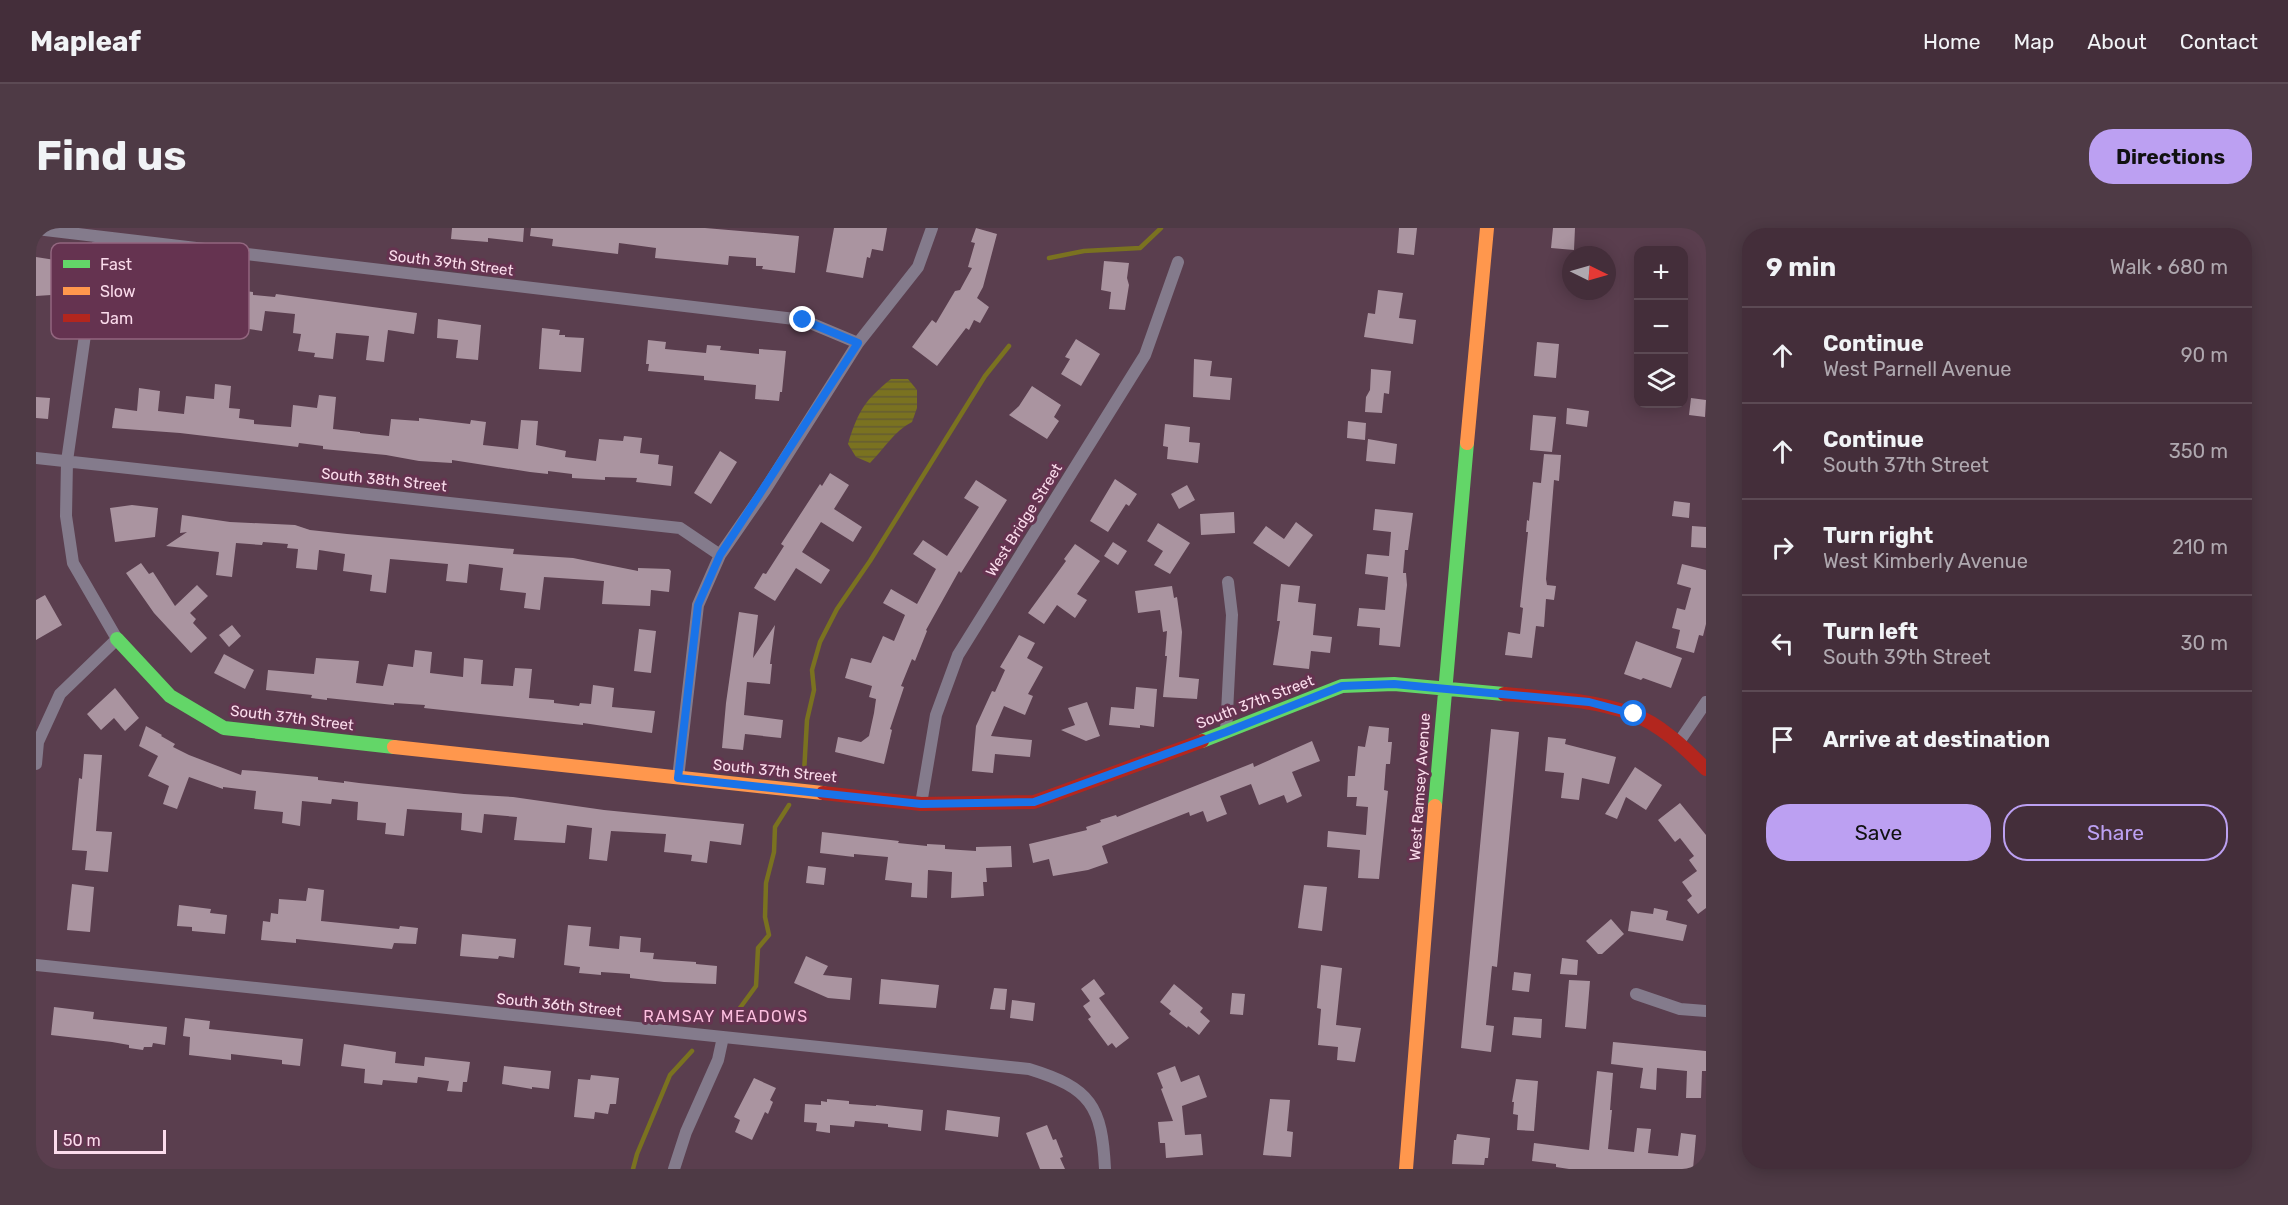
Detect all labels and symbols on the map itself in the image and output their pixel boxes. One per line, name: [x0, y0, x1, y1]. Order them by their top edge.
legend: [51, 243, 249, 339]
street label: South 39th Street: [388, 246, 515, 280]
north arrow: [1562, 246, 1616, 300]
text: Fast: [100, 255, 132, 274]
text: Slow: [100, 282, 136, 301]
route end: [789, 306, 815, 332]
text: Jam: [100, 309, 133, 328]
street label: West Bridge Street: [982, 460, 1066, 580]
street label: South 38th Street: [320, 464, 448, 496]
street label: South 37th Street: [1194, 671, 1316, 733]
route start: [1620, 700, 1646, 726]
street label: South 37th Street: [229, 701, 355, 735]
street label: West Ramsey Avenue: [1406, 712, 1434, 862]
street label: South 37th Street: [712, 756, 838, 786]
street label: South 36th Street: [496, 989, 623, 1021]
district label: RAMSAY MEADOWS: [643, 1007, 809, 1026]
scale bar: [54, 1127, 166, 1154]

